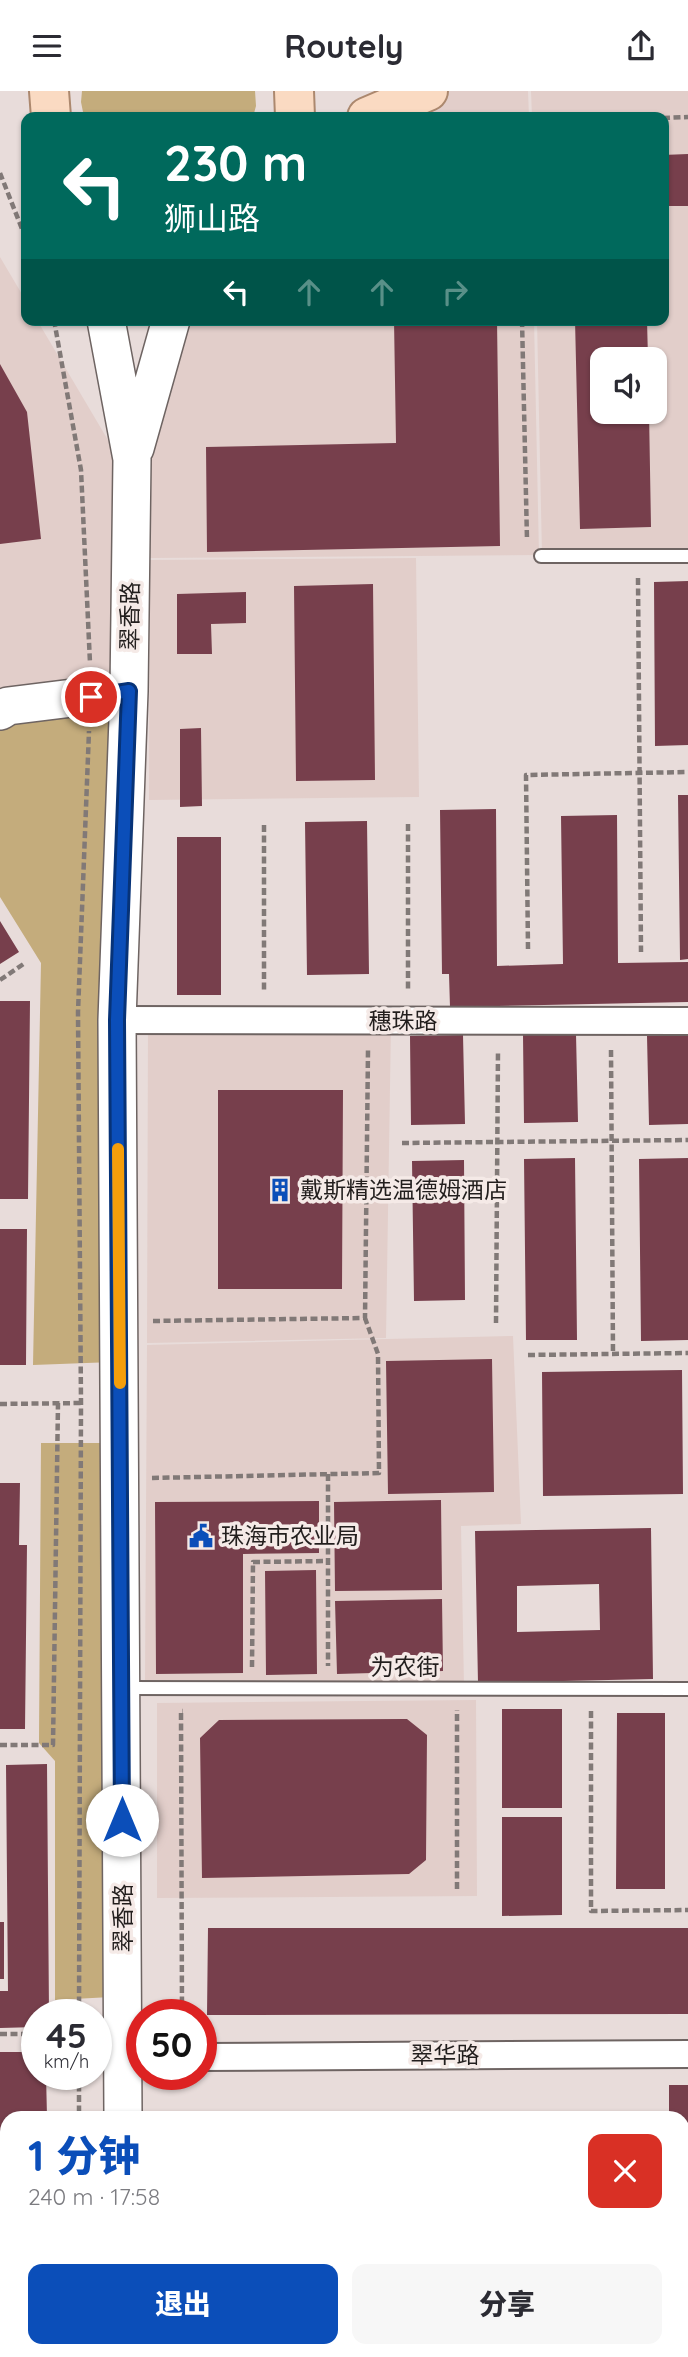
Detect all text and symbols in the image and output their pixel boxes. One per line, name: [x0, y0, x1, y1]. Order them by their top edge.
text: Routely: [284, 26, 404, 66]
icon: menu: [28, 27, 66, 65]
icon: share: [622, 27, 660, 65]
text: 230 m: [164, 132, 307, 193]
icon: left: [49, 140, 140, 231]
text: 狮山路: [164, 198, 260, 238]
icon: left: [217, 273, 255, 311]
icon: ahead: [290, 273, 328, 311]
icon: ahead: [363, 273, 401, 311]
icon: right: [436, 273, 474, 311]
map controls: [590, 347, 667, 424]
button: sound: [590, 347, 667, 424]
street label: 翠香路: [114, 581, 145, 651]
pin: [61, 667, 121, 727]
icon: arrive: [72, 678, 110, 716]
street label: 穗珠路: [369, 1006, 438, 1035]
place label: 戴斯精选温德姆酒店: [300, 1175, 507, 1204]
building icon: 戴斯精选温德姆酒店: [266, 1176, 294, 1204]
place label: 珠海市农业局: [221, 1521, 359, 1550]
public building icon: 珠海市农业局: [187, 1522, 215, 1550]
street label: 为农街: [371, 1652, 440, 1681]
position arrow: [85, 1783, 159, 1857]
street label: 翠香路: [108, 1884, 137, 1953]
speed limit sign: 50: [126, 1999, 217, 2090]
text: 45: [46, 2013, 87, 2057]
street label: 翠华路: [411, 2040, 480, 2069]
text: km/h: [44, 2050, 89, 2073]
text: 1 分钟: [28, 2129, 140, 2182]
button: close: [588, 2134, 662, 2208]
text: 240 m · 17:58: [28, 2182, 160, 2211]
button: 退出: [28, 2264, 338, 2344]
button: 分享: [352, 2264, 662, 2344]

